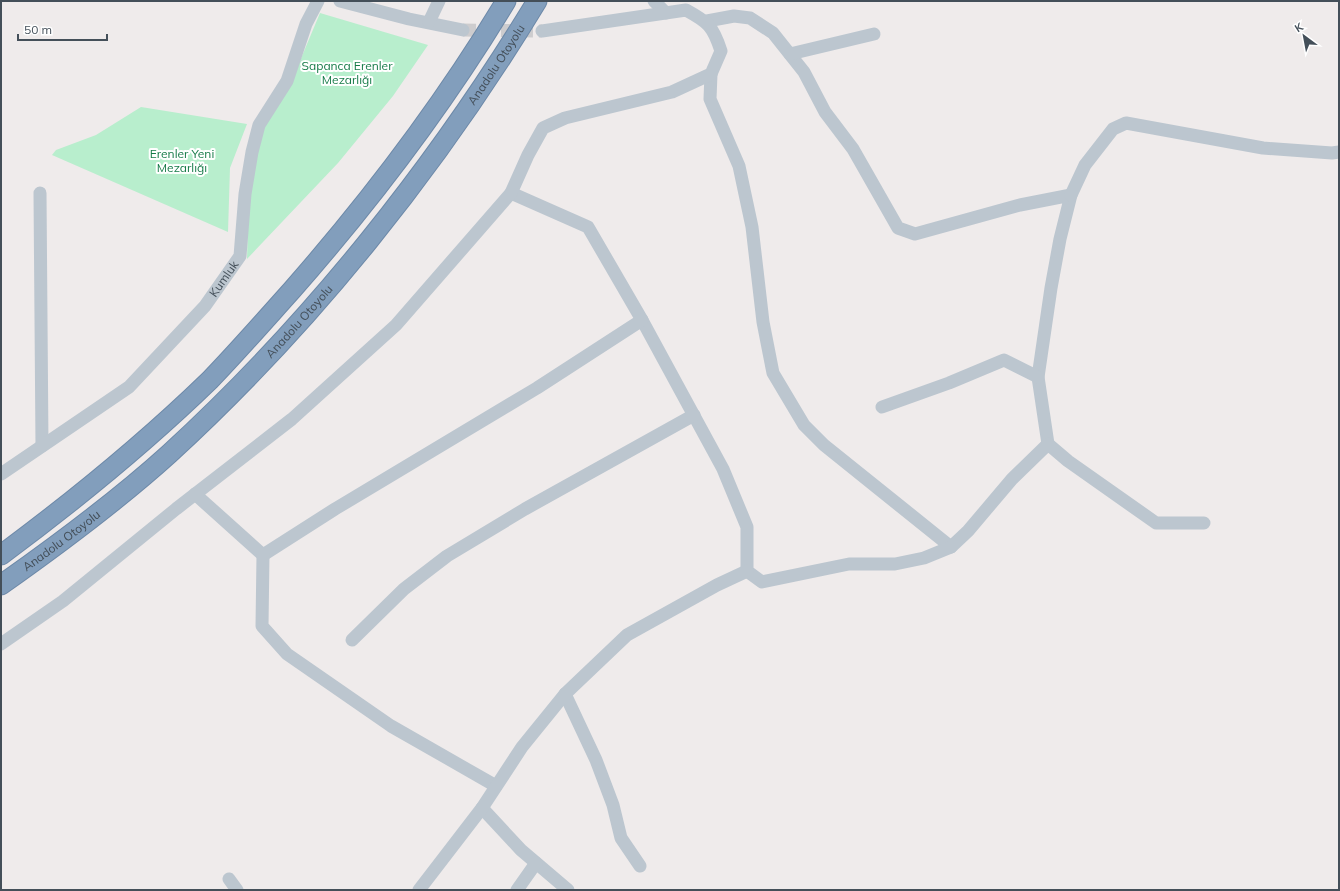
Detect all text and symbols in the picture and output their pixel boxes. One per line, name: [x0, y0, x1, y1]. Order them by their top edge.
scale bar: [18, 16, 107, 42]
north arrow: [1284, 16, 1324, 56]
text: K: [1292, 19, 1306, 35]
street label: Anadolu Otoyolu: [464, 21, 528, 108]
text: 50 m: [24, 22, 52, 37]
park label: Sapanca Erenler Mezarlığı: [302, 58, 393, 87]
park label: Erenler Yeni Mezarlığı: [150, 146, 214, 175]
street label: Kumluk: [206, 257, 242, 300]
street label: Anadolu Otoyolu: [262, 282, 336, 361]
street label: Anadolu Otoyolu: [19, 507, 103, 574]

